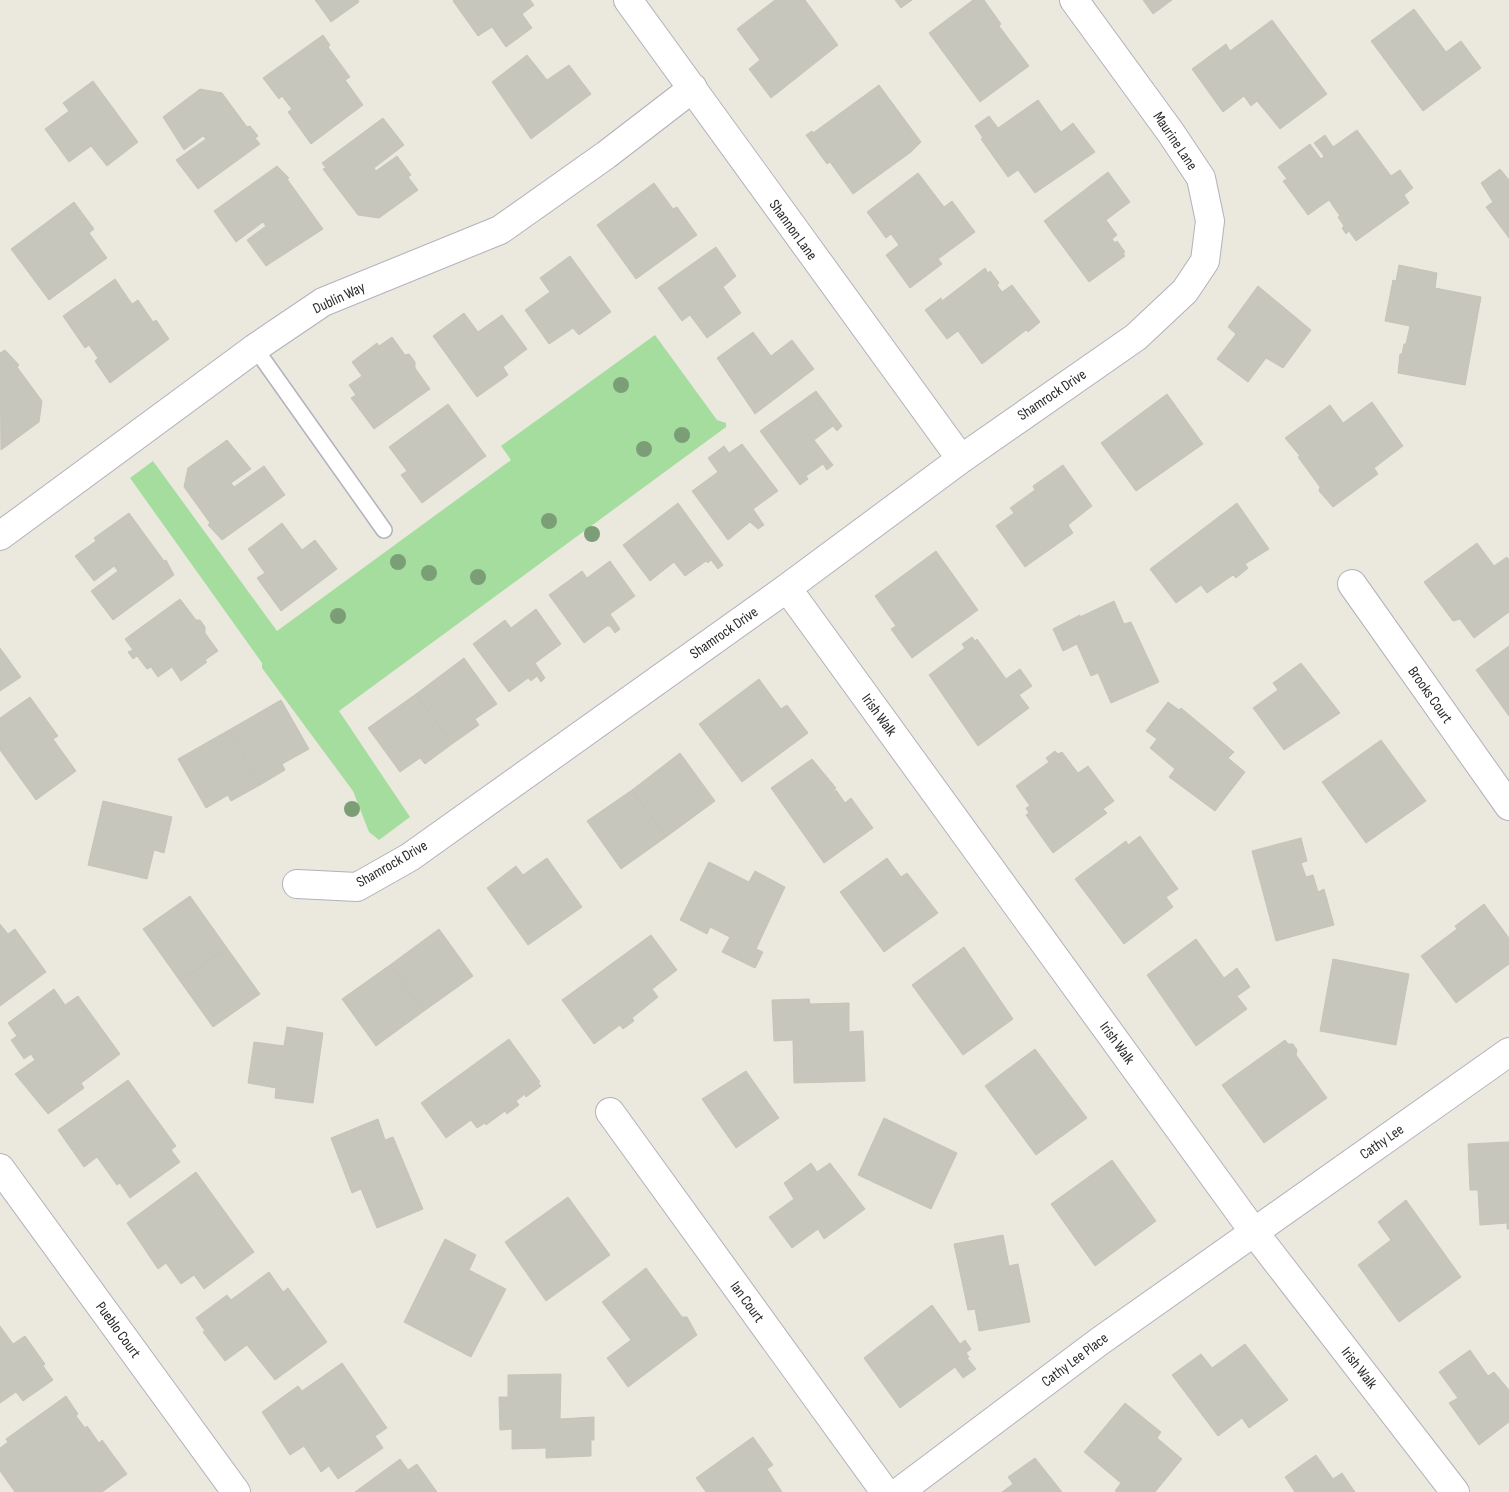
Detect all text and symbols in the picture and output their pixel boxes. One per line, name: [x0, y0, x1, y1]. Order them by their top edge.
street label: Maurine Lane: [1148, 108, 1202, 174]
street label: Shannon Lane: [765, 196, 821, 264]
street label: Dublin Way: [310, 278, 368, 318]
street label: Shamrock Drive: [1014, 365, 1090, 425]
street label: Shamrock Drive: [686, 603, 762, 663]
street label: Brooks Court: [1404, 663, 1457, 727]
street label: Irish Walk: [857, 690, 901, 740]
street label: Shamrock Drive: [353, 836, 431, 892]
street label: Irish Walk: [1095, 1018, 1139, 1068]
street label: Cathy Lee: [1356, 1120, 1408, 1164]
street label: Ian Court: [726, 1278, 769, 1327]
street label: Pueblo Court: [91, 1298, 145, 1362]
street label: Cathy Lee Place: [1038, 1329, 1112, 1391]
street label: Irish Walk: [1337, 1343, 1381, 1393]

